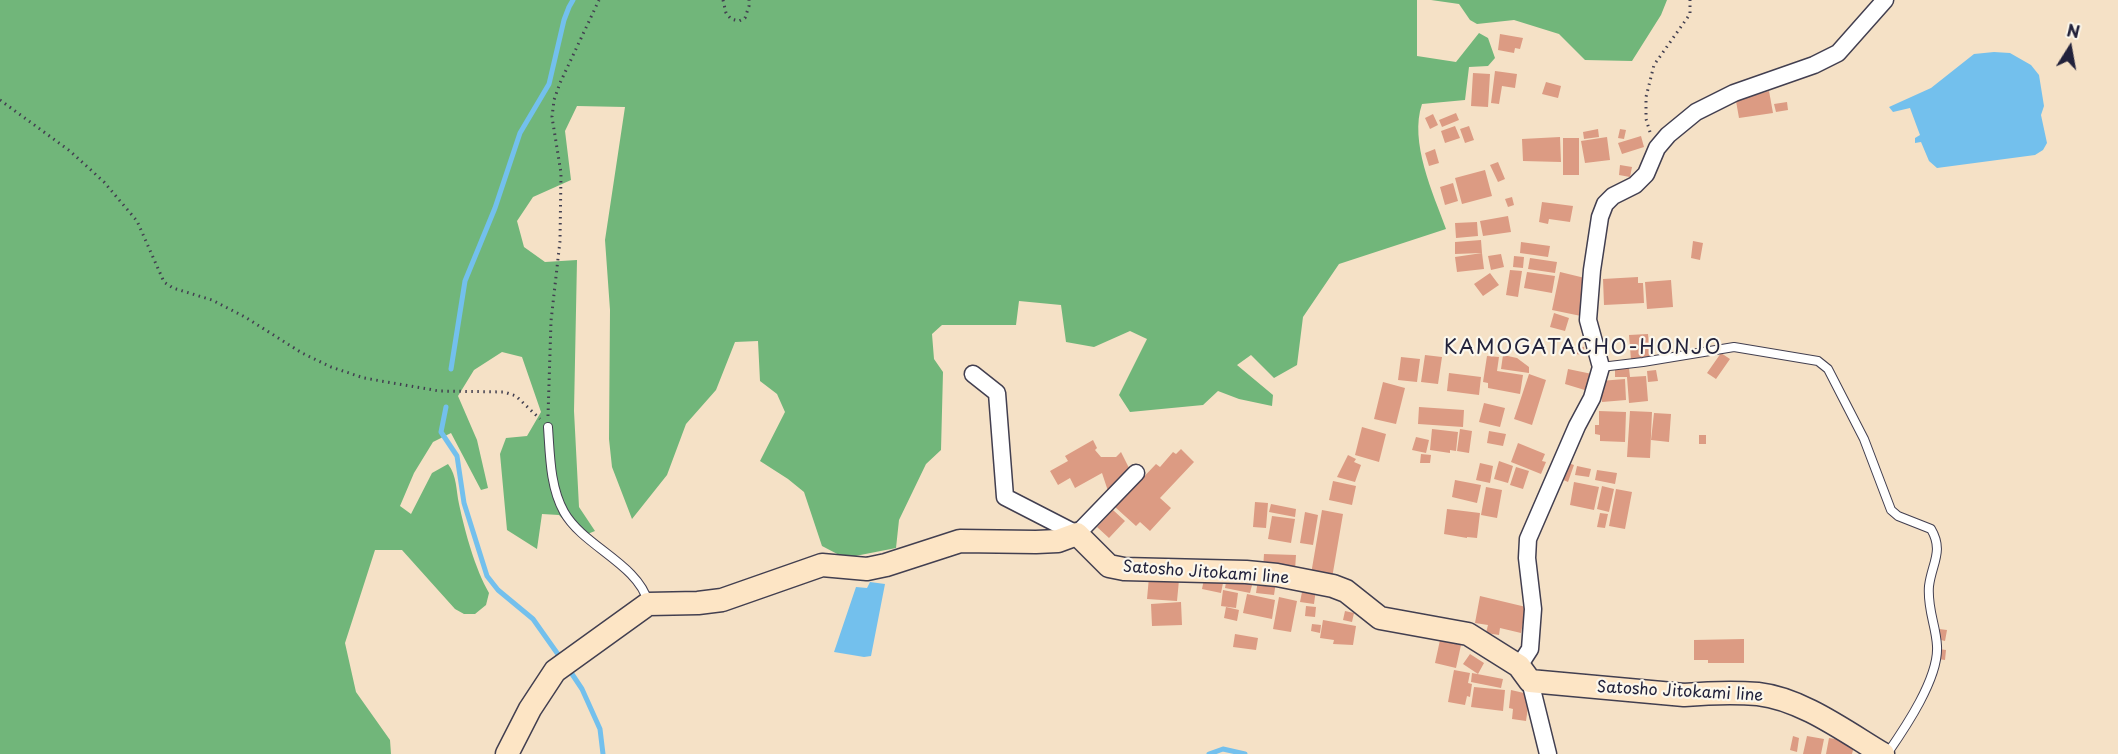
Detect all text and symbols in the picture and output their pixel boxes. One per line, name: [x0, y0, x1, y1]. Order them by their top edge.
text: N: [2065, 17, 2082, 43]
north arrow: [2040, 18, 2100, 78]
district label: KAMOGATACHO-HONJO: [1444, 336, 1722, 360]
street label: Satosho Jitokami line: [1122, 558, 1290, 588]
street label: Satosho Jitokami line: [1596, 678, 1764, 706]

